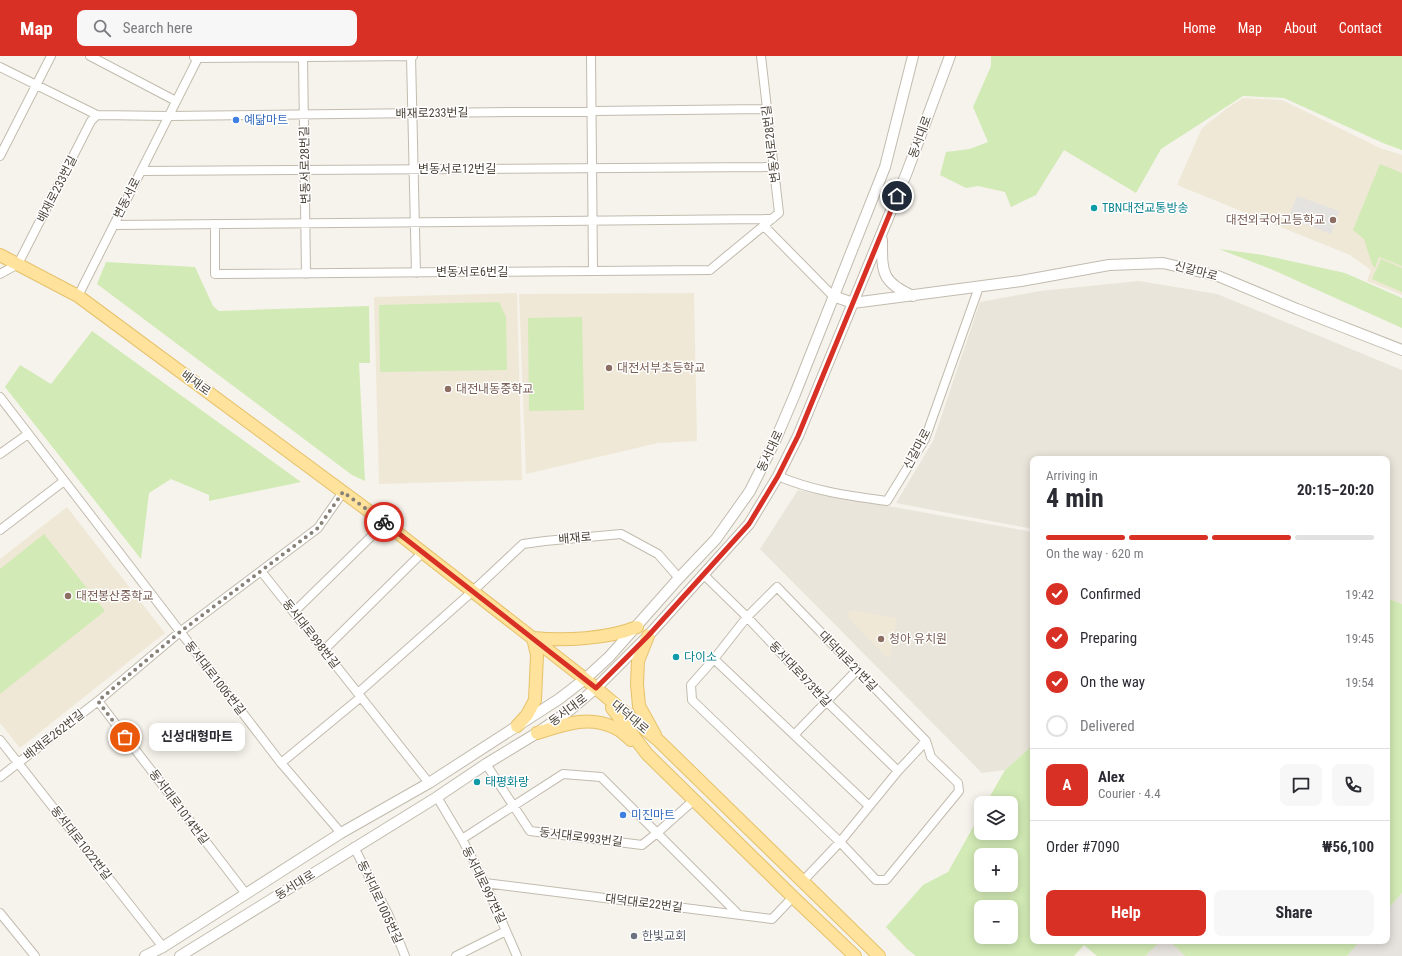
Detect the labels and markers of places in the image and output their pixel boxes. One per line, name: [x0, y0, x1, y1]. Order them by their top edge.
place label: 예닮마트: [244, 113, 288, 127]
marker: 예닮마트: [231, 115, 241, 125]
pin: [880, 179, 914, 213]
place label: TBN대전교통방송: [1102, 201, 1188, 215]
marker: TBN대전교통방송: [1089, 203, 1099, 213]
place label: 대전외국어고등학교: [1226, 213, 1325, 227]
marker: 대전외국어고등학교: [1328, 215, 1338, 225]
place label: 대전서부초등학교: [617, 361, 705, 375]
marker: 대전서부초등학교: [604, 363, 614, 373]
place label: 대전내동중학교: [456, 382, 533, 396]
marker: 대전내동중학교: [443, 384, 453, 394]
place label: 대전봉산중학교: [76, 589, 153, 603]
marker: 대전봉산중학교: [63, 591, 73, 601]
place label: 청아 유치원: [889, 632, 947, 646]
marker: 청아 유치원: [876, 634, 886, 644]
place label: 다이소: [684, 650, 717, 664]
marker: 다이소: [671, 652, 681, 662]
pin: [108, 720, 142, 754]
callout: 신성대형마트: [149, 723, 245, 751]
place label: 태평화랑: [485, 775, 529, 789]
marker: 태평화랑: [472, 777, 482, 787]
place label: 미진마트: [631, 808, 675, 822]
marker: 미진마트: [618, 810, 628, 820]
place label: 한빛교회: [642, 929, 686, 943]
marker: 한빛교회: [629, 931, 639, 941]

